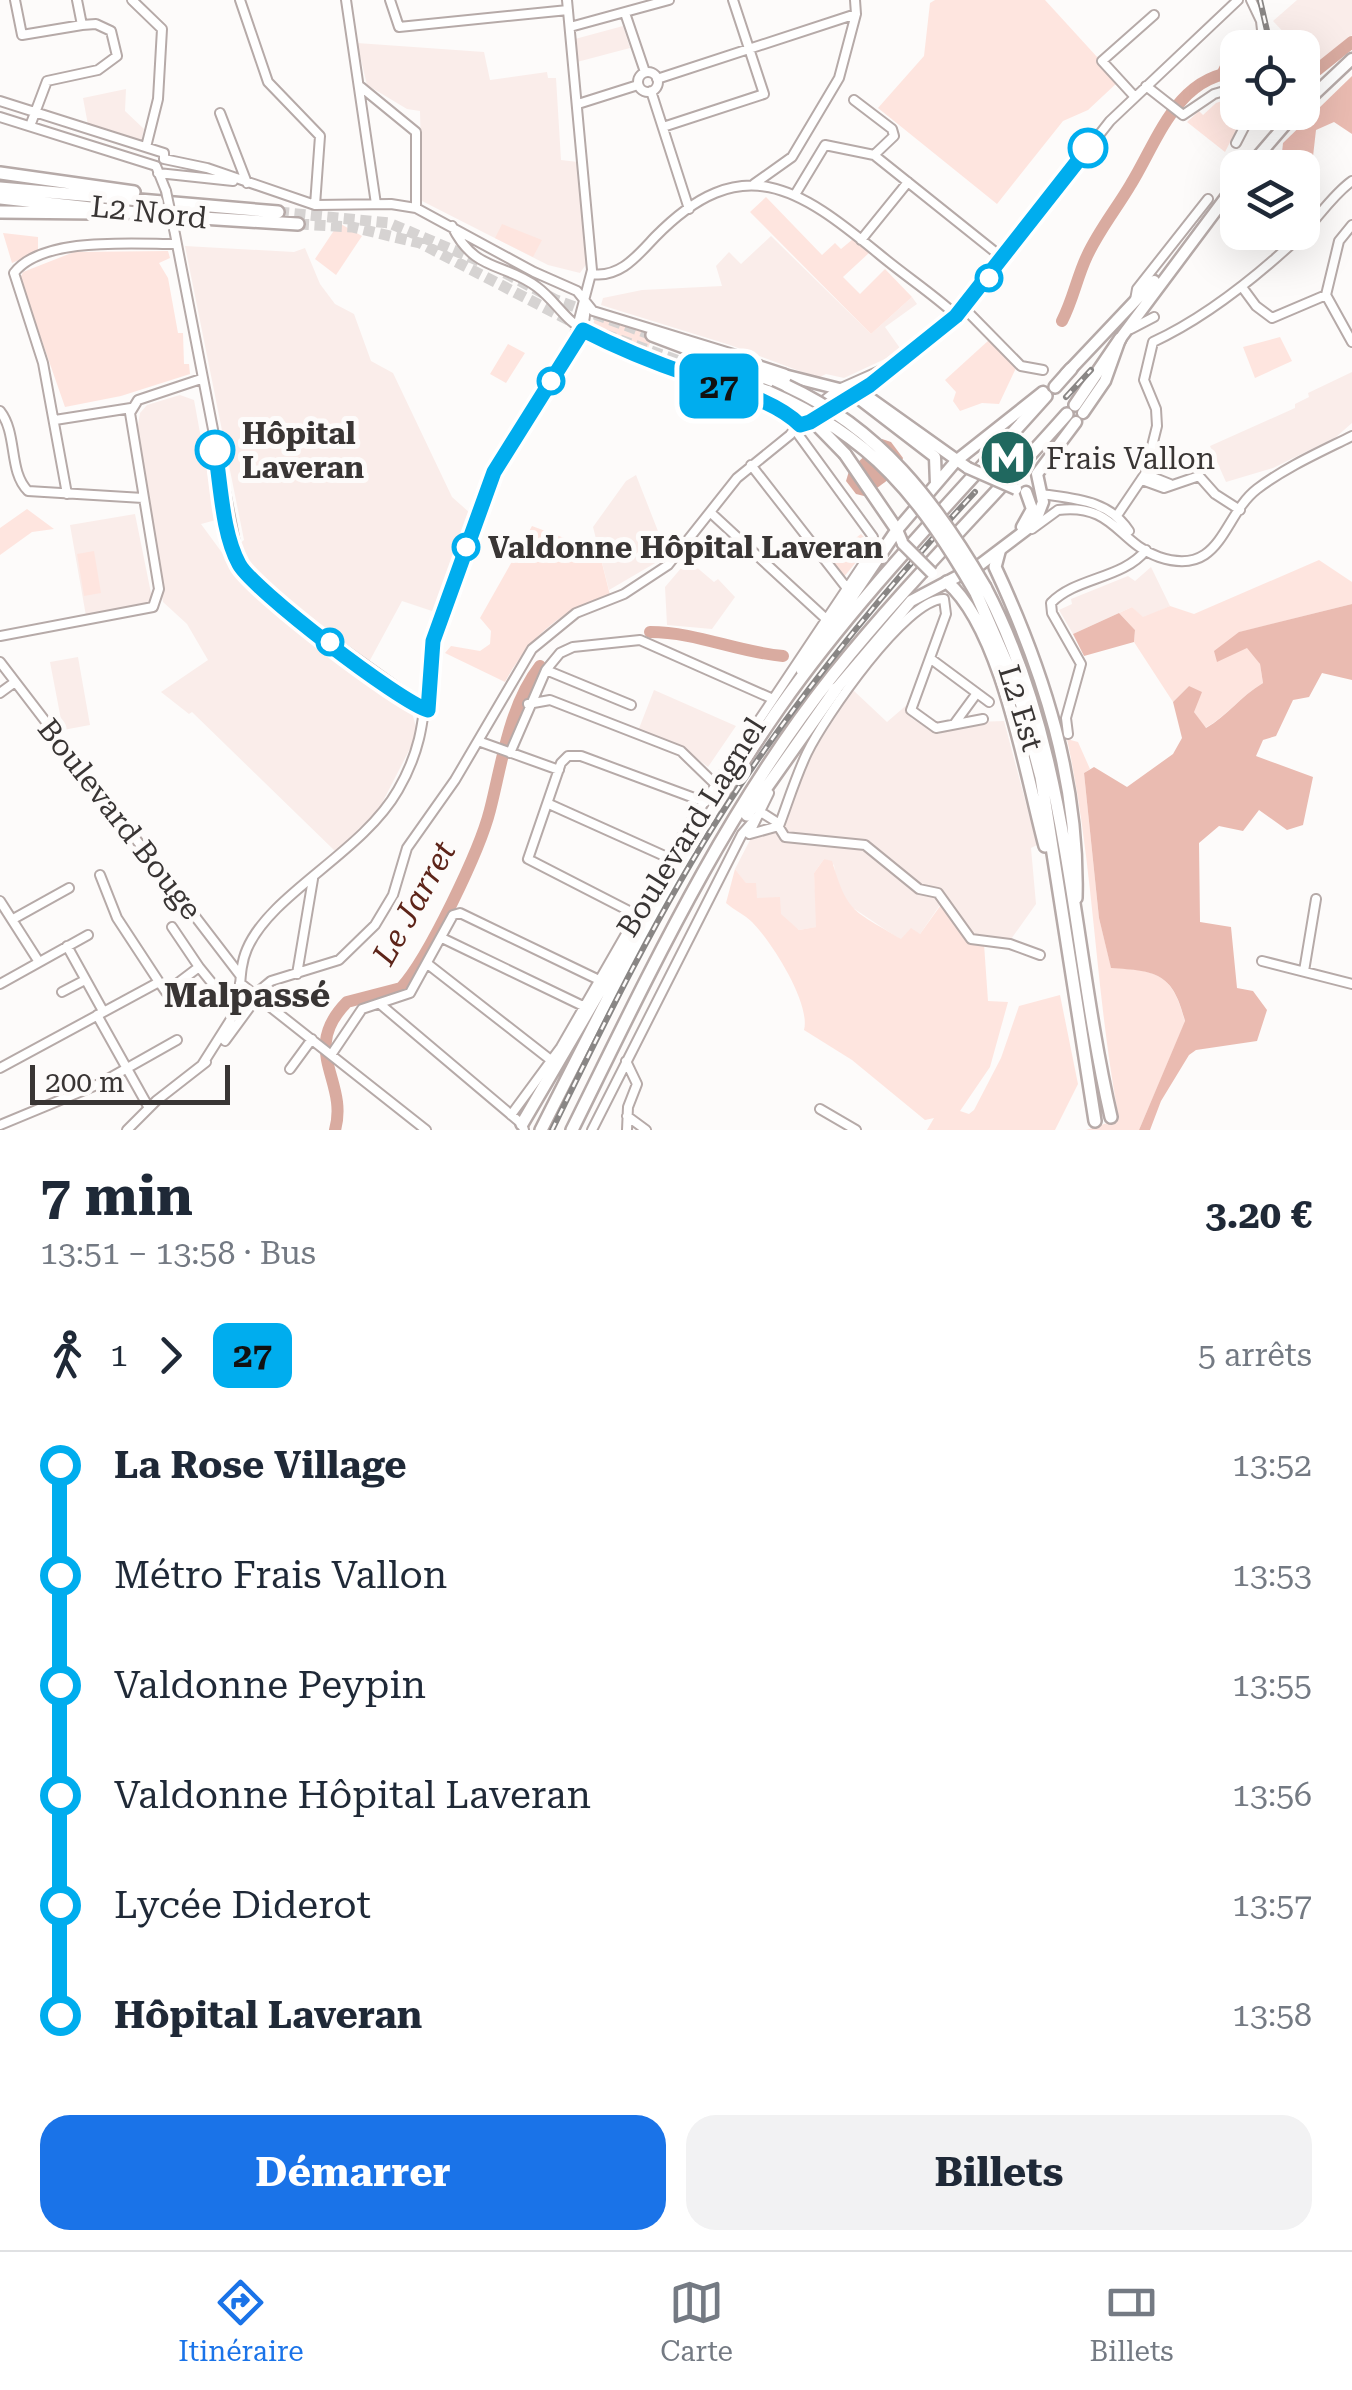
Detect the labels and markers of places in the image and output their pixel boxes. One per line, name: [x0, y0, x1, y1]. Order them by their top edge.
unlabelled marker: [1069, 129, 1107, 167]
unlabelled marker: [976, 265, 1002, 291]
unlabelled marker: [538, 368, 564, 394]
place label: Hôpital Laveran: [242, 416, 364, 485]
metro station icon: Frais Vallon: [977, 428, 1037, 488]
marker: Hôpital Laveran: [196, 431, 234, 469]
place label: Frais Vallon: [1046, 441, 1215, 476]
place label: Valdonne Hôpital Laveran: [488, 530, 883, 565]
marker: Valdonne Hôpital Laveran: [453, 534, 479, 560]
unlabelled marker: [317, 629, 343, 655]

